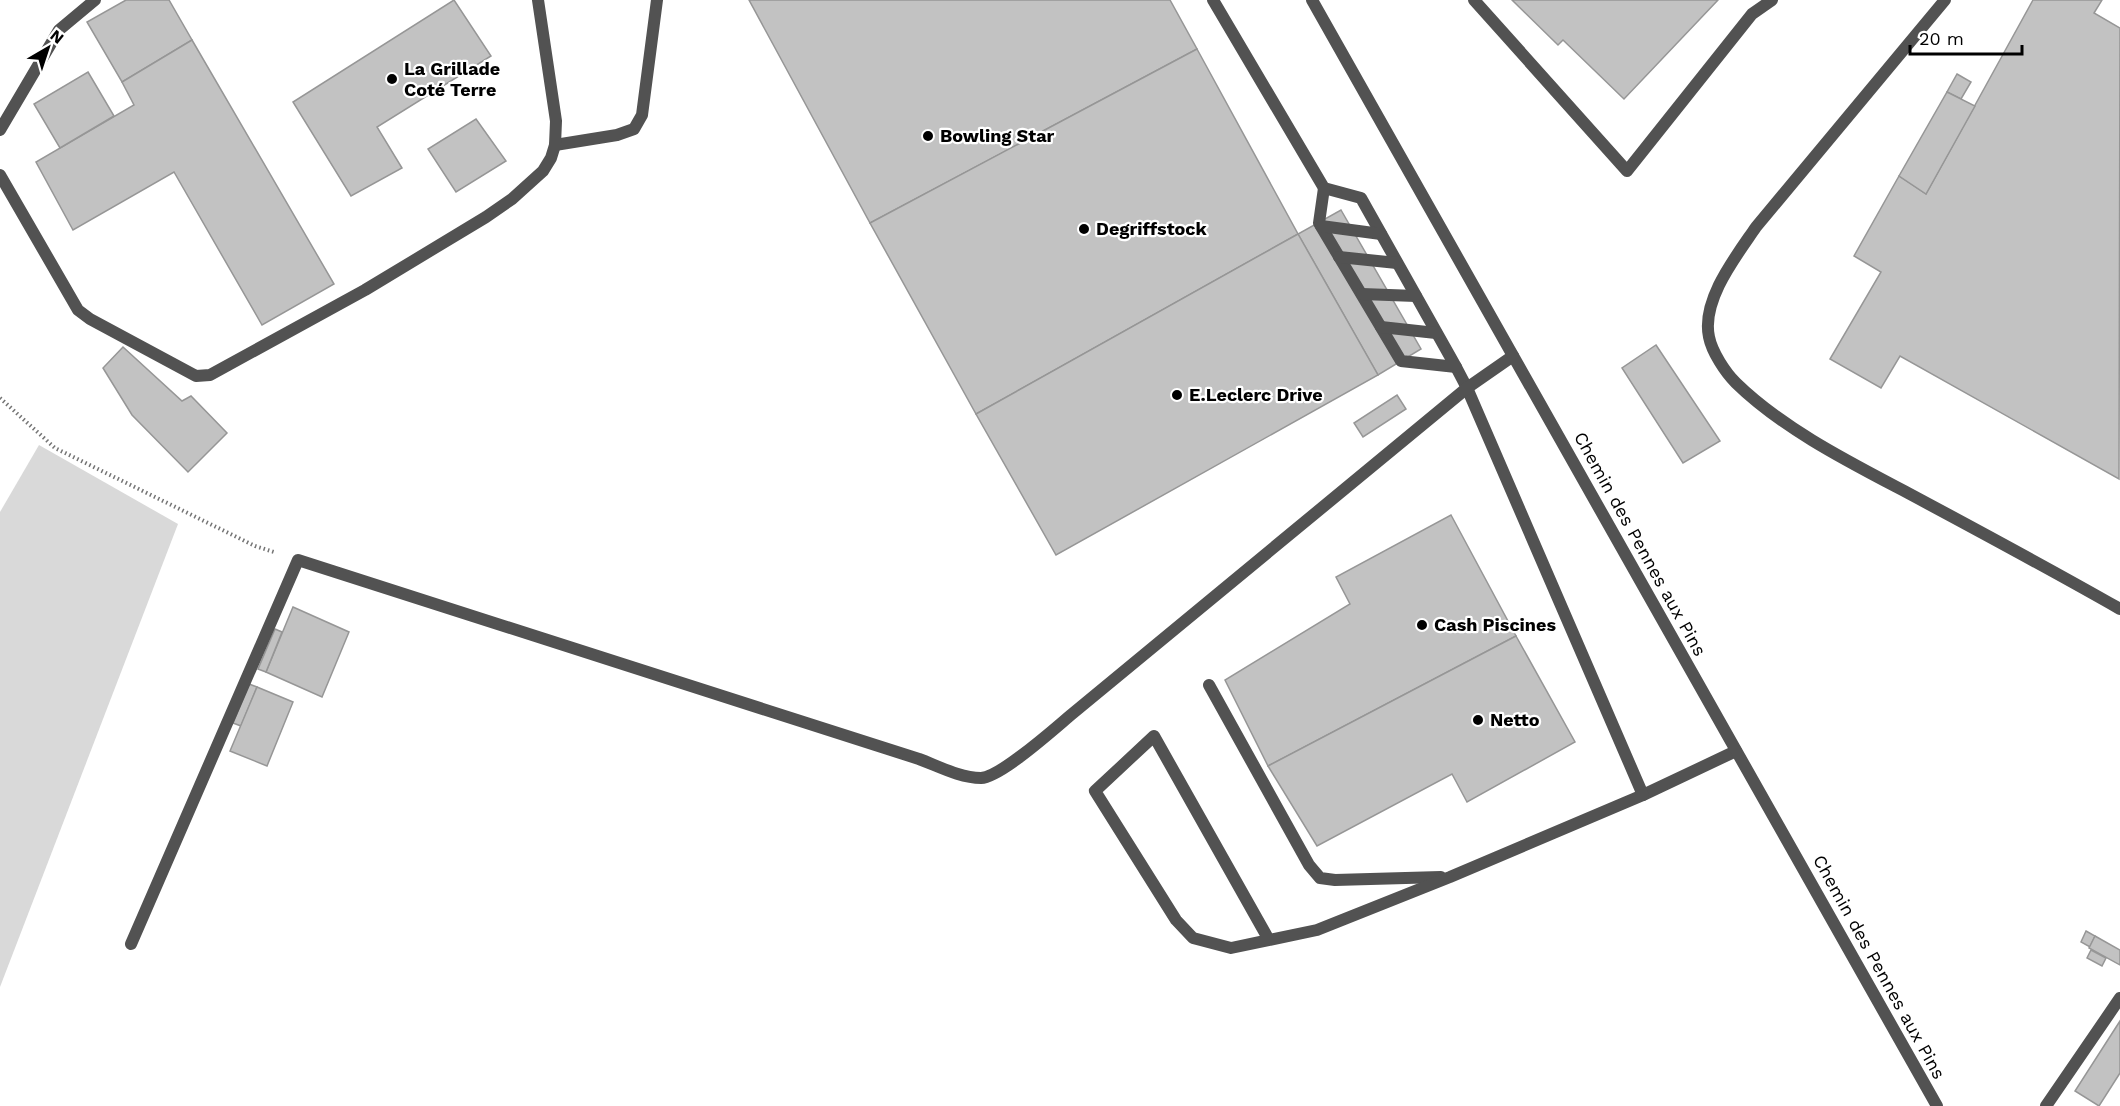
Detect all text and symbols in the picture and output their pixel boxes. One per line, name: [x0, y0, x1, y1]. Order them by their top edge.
north arrow: [18, 18, 78, 78]
scale bar: [1910, 18, 2022, 56]
text: N: [47, 26, 68, 48]
text: 20 m: [1919, 28, 1964, 49]
place label: La Grillade Coté Terre: [404, 58, 500, 100]
marker: La Grillade Coté Terre: [385, 72, 399, 86]
place label: Bowling Star: [940, 125, 1055, 146]
marker: Bowling Star: [921, 129, 935, 143]
place label: Degriffstock: [1096, 218, 1208, 239]
marker: Degriffstock: [1077, 222, 1091, 236]
place label: E.Leclerc Drive: [1189, 384, 1323, 405]
marker: E.Leclerc Drive: [1170, 388, 1184, 402]
street label: Chemin des Pennes aux Pins: [1570, 428, 1711, 659]
place label: Cash Piscines: [1434, 614, 1556, 635]
marker: Cash Piscines: [1415, 618, 1429, 632]
place label: Netto: [1490, 709, 1540, 730]
marker: Netto: [1471, 713, 1485, 727]
street label: Chemin des Pennes aux Pins: [1809, 851, 1950, 1082]

